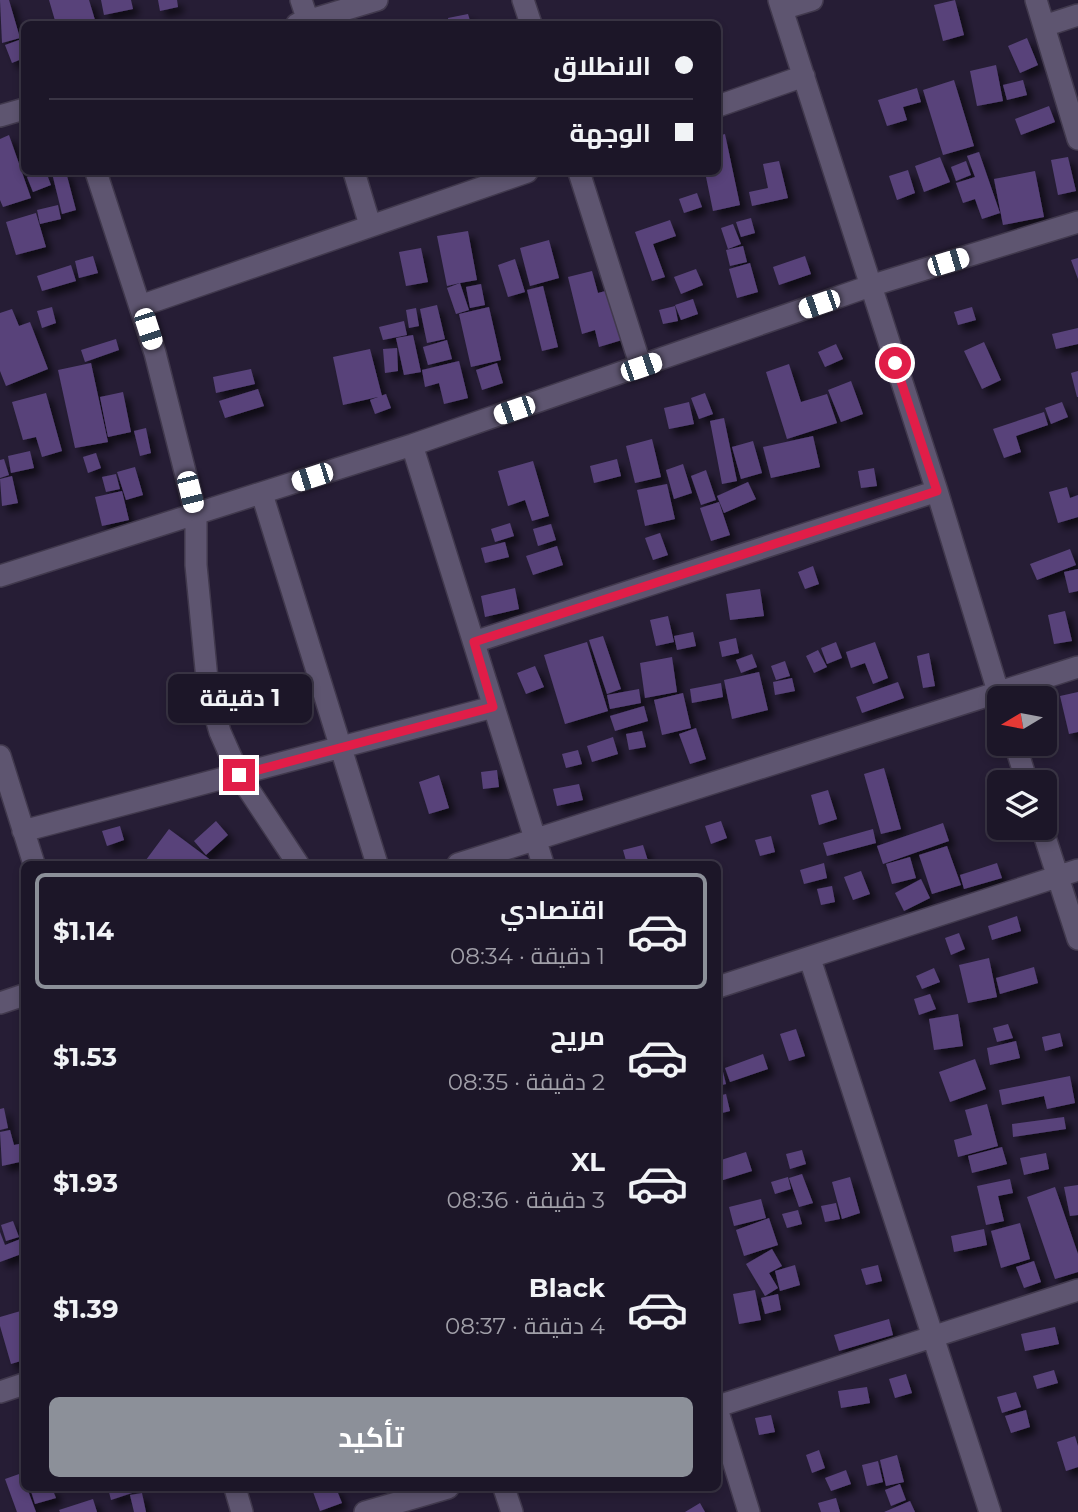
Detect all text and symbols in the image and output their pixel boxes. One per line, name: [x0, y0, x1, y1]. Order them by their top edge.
text: الانطلاق: [553, 50, 651, 82]
text: الوجهة: [570, 117, 651, 149]
car: [925, 246, 972, 278]
car: [796, 287, 843, 321]
car: [132, 306, 165, 352]
route start: [879, 347, 911, 379]
car: [618, 350, 665, 384]
car: [491, 393, 538, 427]
car: [289, 461, 336, 493]
car: [175, 469, 206, 515]
callout: 1 دقيقة: [167, 674, 311, 722]
text: 1 دقيقة: [200, 684, 280, 712]
north arrow: [987, 686, 1057, 756]
map controls: [987, 686, 1057, 840]
route end: [223, 759, 255, 791]
button: layers: [987, 770, 1057, 840]
text: اقتصادي: [500, 894, 605, 926]
icon: car: [626, 900, 689, 963]
text: $1.14: [53, 915, 114, 947]
text: 1 دقيقة · 08:34: [450, 942, 605, 970]
text: مريح: [550, 1020, 605, 1052]
icon: car: [626, 1026, 689, 1089]
text: $1.53: [53, 1041, 117, 1073]
text: 2 دقيقة · 08:35: [448, 1068, 605, 1096]
text: XL: [571, 1146, 605, 1178]
icon: car: [626, 1152, 689, 1215]
text: $1.93: [53, 1167, 118, 1199]
text: 3 دقيقة · 08:36: [447, 1186, 605, 1214]
text: Black: [529, 1272, 605, 1304]
icon: car: [626, 1278, 689, 1341]
text: $1.39: [53, 1293, 119, 1325]
text: 4 دقيقة · 08:37: [445, 1312, 605, 1340]
button: تأكيد: [49, 1397, 693, 1477]

